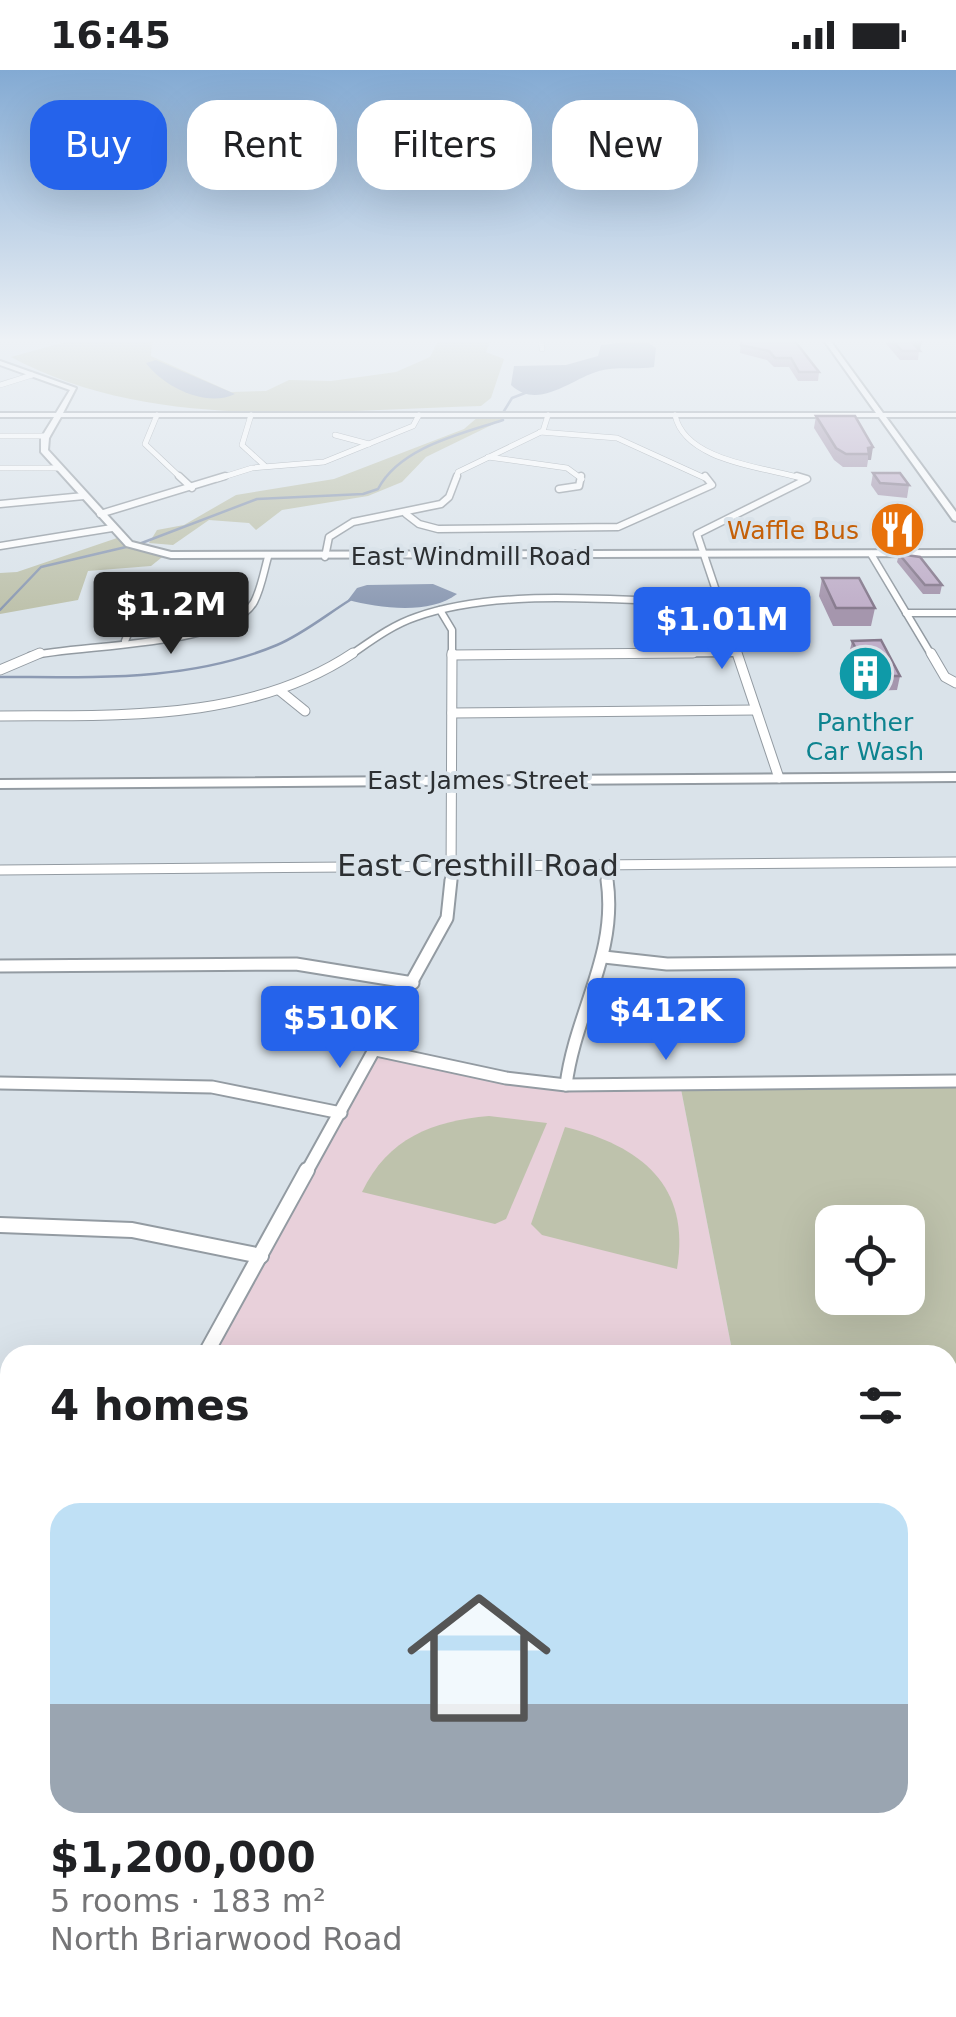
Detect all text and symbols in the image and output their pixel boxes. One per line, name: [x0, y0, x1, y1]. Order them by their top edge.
text: 16:45: [50, 13, 171, 57]
chip: Buy: [30, 100, 167, 190]
chip: Rent: [187, 100, 337, 190]
chip: Filters: [357, 100, 532, 190]
chip: New: [552, 100, 698, 190]
restaurant icon: Waffle Bus: [868, 500, 928, 560]
place label: Waffle Bus: [727, 516, 859, 545]
street label: East Windmill Road: [351, 542, 591, 571]
pin: $1.2M: [101, 572, 241, 657]
text: $1.2M: [116, 585, 226, 623]
pin: $1.01M: [641, 587, 803, 672]
text: $1.01M: [655, 600, 789, 638]
building icon: Panther Car Wash: [835, 643, 895, 703]
place label: Panther Car Wash: [806, 708, 924, 766]
street label: East James Street: [367, 766, 589, 795]
street label: East Cresthill Road: [337, 848, 619, 883]
pin: $412K: [596, 978, 736, 1063]
pin: $510K: [270, 986, 410, 1071]
text: $412K: [609, 991, 723, 1029]
text: $510K: [283, 999, 397, 1037]
map controls: [815, 1205, 925, 1315]
button: locate: [815, 1205, 925, 1315]
icon: filters: [853, 1378, 908, 1433]
text: 4 homes: [50, 1381, 250, 1430]
icon: home: [389, 1568, 569, 1748]
text: $1,200,000: [50, 1833, 316, 1882]
text: 5 rooms · 183 m²: [50, 1882, 326, 1920]
text: North Briarwood Road: [50, 1920, 403, 1958]

